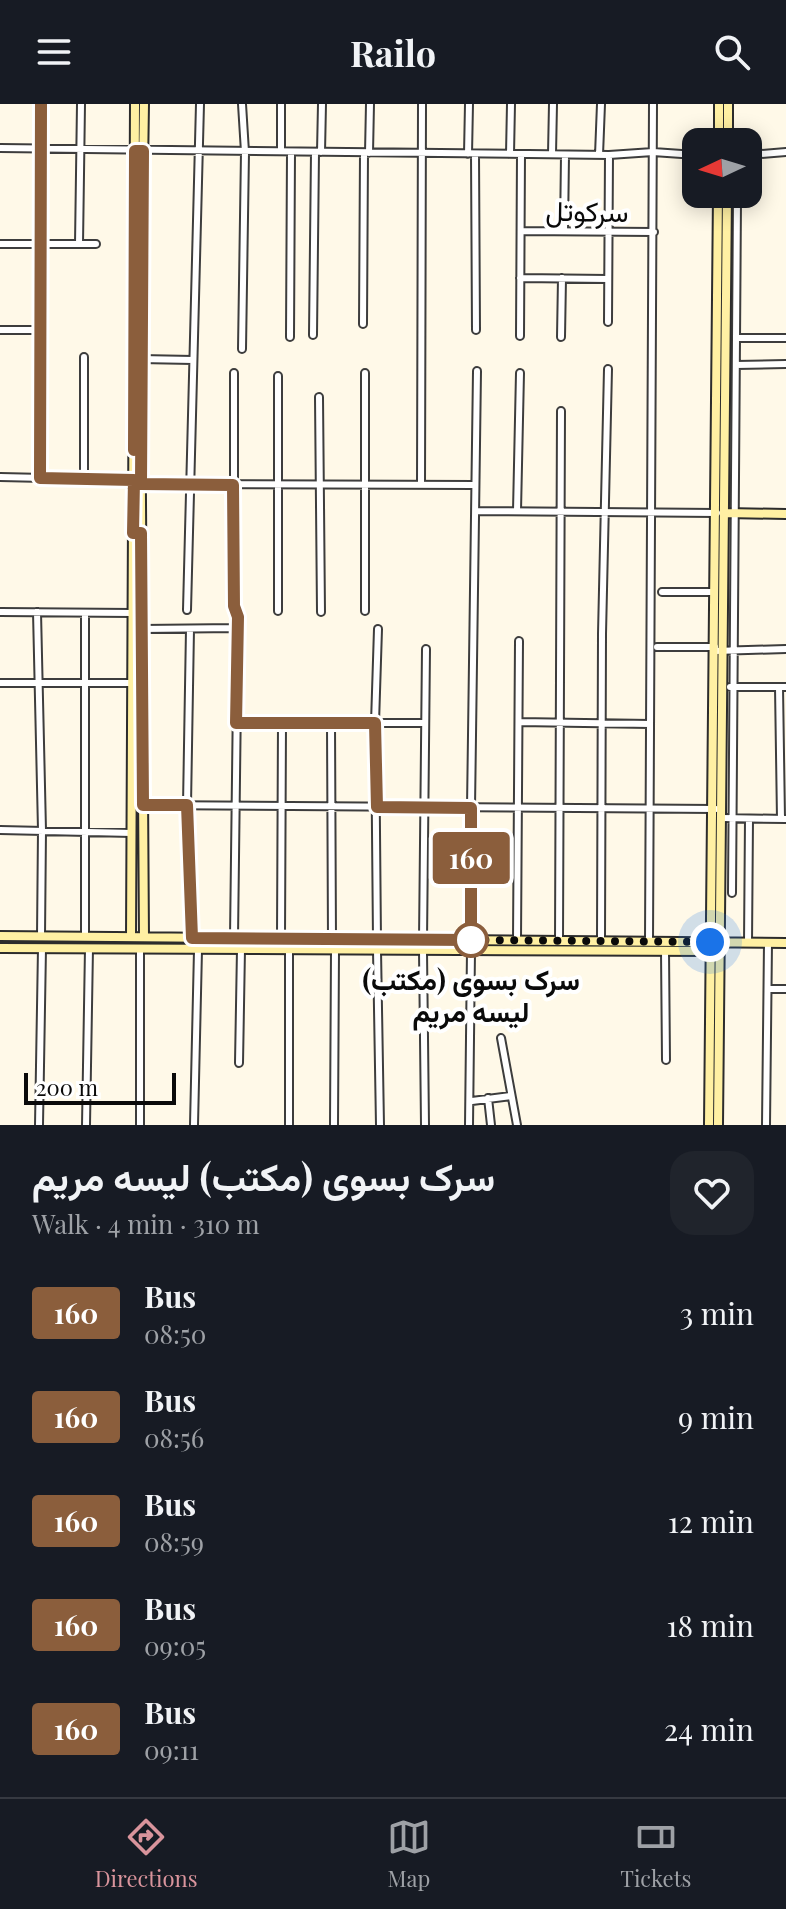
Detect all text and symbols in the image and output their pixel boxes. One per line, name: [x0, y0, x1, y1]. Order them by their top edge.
text: Railo: [350, 28, 436, 76]
icon: menu: [32, 30, 76, 74]
icon: search: [710, 30, 754, 74]
north arrow: [682, 128, 762, 208]
map controls: [682, 128, 762, 208]
street label: سرکوتل: [545, 191, 629, 230]
line badge: 160: [425, 832, 517, 884]
text: 160: [449, 839, 493, 876]
your location: [690, 922, 730, 962]
marker: سرک بسوی (مکتب) لیسه مریم: [454, 923, 488, 957]
place label: سرک بسوی (مکتب) لیسه مریم: [362, 960, 580, 1031]
scale bar: [24, 1069, 176, 1105]
text: 200 m: [36, 1072, 98, 1102]
text: سرک بسوی (مکتب) لیسه مریم: [32, 1150, 495, 1201]
button: heart: [670, 1151, 754, 1235]
text: Walk · 4 min · 310 m: [32, 1206, 260, 1241]
text: Bus: [144, 1276, 196, 1316]
text: 3 min: [680, 1293, 754, 1333]
text: 160: [54, 1294, 98, 1331]
text: 08:50: [144, 1316, 206, 1351]
text: Bus: [144, 1380, 196, 1420]
text: 9 min: [678, 1397, 754, 1437]
text: 160: [54, 1398, 98, 1435]
text: 08:56: [144, 1420, 204, 1455]
text: Bus: [144, 1484, 196, 1524]
text: 12 min: [668, 1501, 754, 1541]
text: 160: [54, 1502, 98, 1539]
text: 08:59: [144, 1524, 204, 1559]
text: Bus: [144, 1588, 196, 1628]
text: 18 min: [666, 1605, 754, 1645]
text: 160: [54, 1606, 98, 1643]
text: 09:05: [144, 1628, 206, 1663]
text: Bus: [144, 1692, 196, 1732]
text: 24 min: [664, 1709, 754, 1749]
text: 160: [54, 1710, 98, 1747]
text: 09:11: [144, 1732, 199, 1767]
tab: Directions: [95, 1815, 197, 1893]
tab: Map: [387, 1815, 431, 1893]
tab: Tickets: [620, 1815, 691, 1893]

